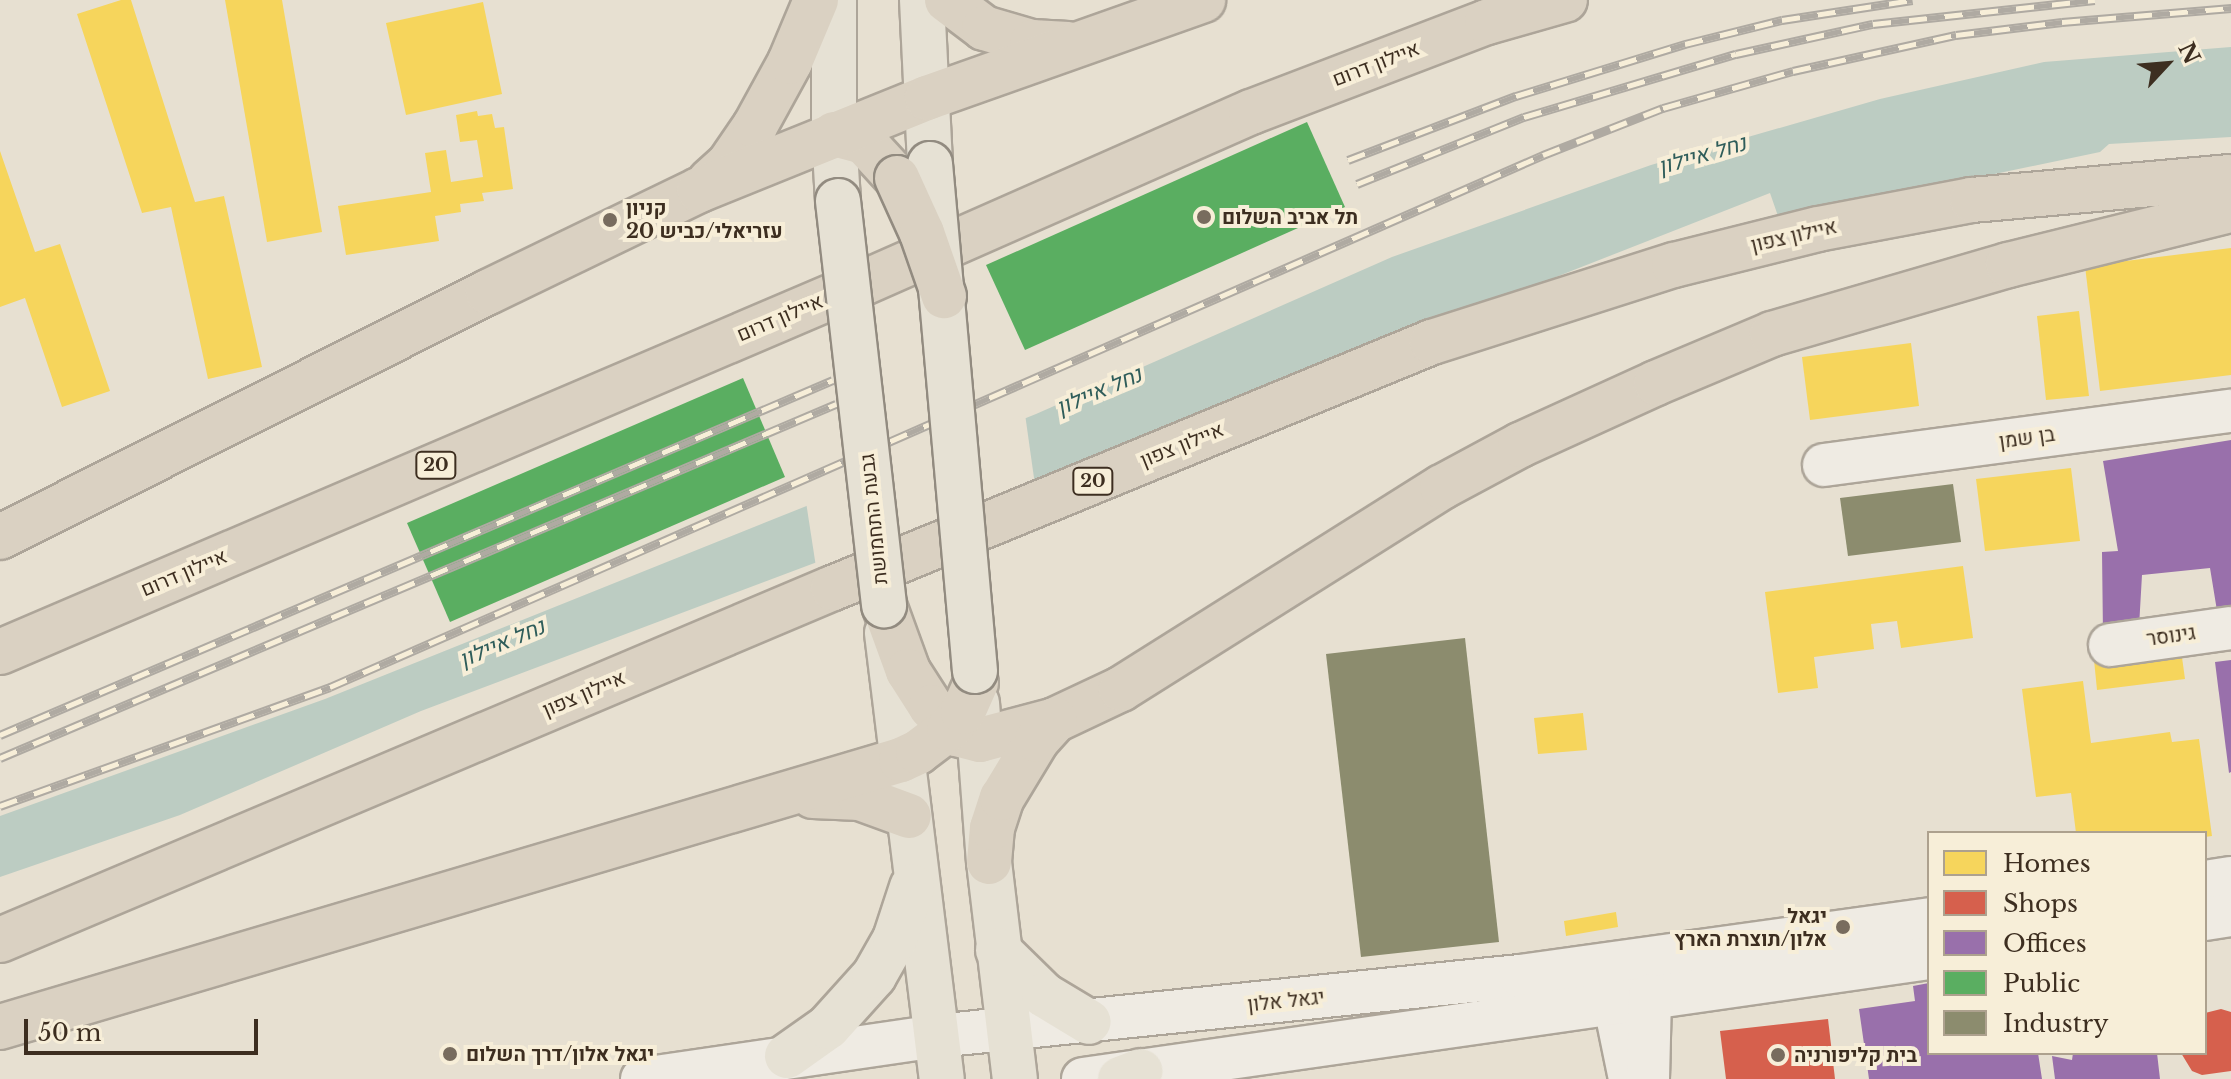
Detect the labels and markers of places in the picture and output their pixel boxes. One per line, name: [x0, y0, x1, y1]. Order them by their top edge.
place label: קניון עזריאלי/כביש 20: [626, 196, 783, 243]
place label: תל אביב השלום: [1222, 205, 1358, 229]
marker: תל אביב השלום: [1193, 206, 1215, 228]
marker: קניון עזריאלי/כביש 20: [601, 211, 619, 229]
place label: יגאל אלון/תוצרת הארץ: [1674, 904, 1827, 951]
marker: יגאל אלון/תוצרת הארץ: [1834, 918, 1852, 936]
place label: יגאל אלון/דרך השלום: [466, 1042, 654, 1066]
place label: בית קליפורניה: [1794, 1043, 1917, 1067]
marker: יגאל אלון/דרך השלום: [441, 1045, 459, 1063]
marker: בית קליפורניה: [1769, 1046, 1787, 1064]

